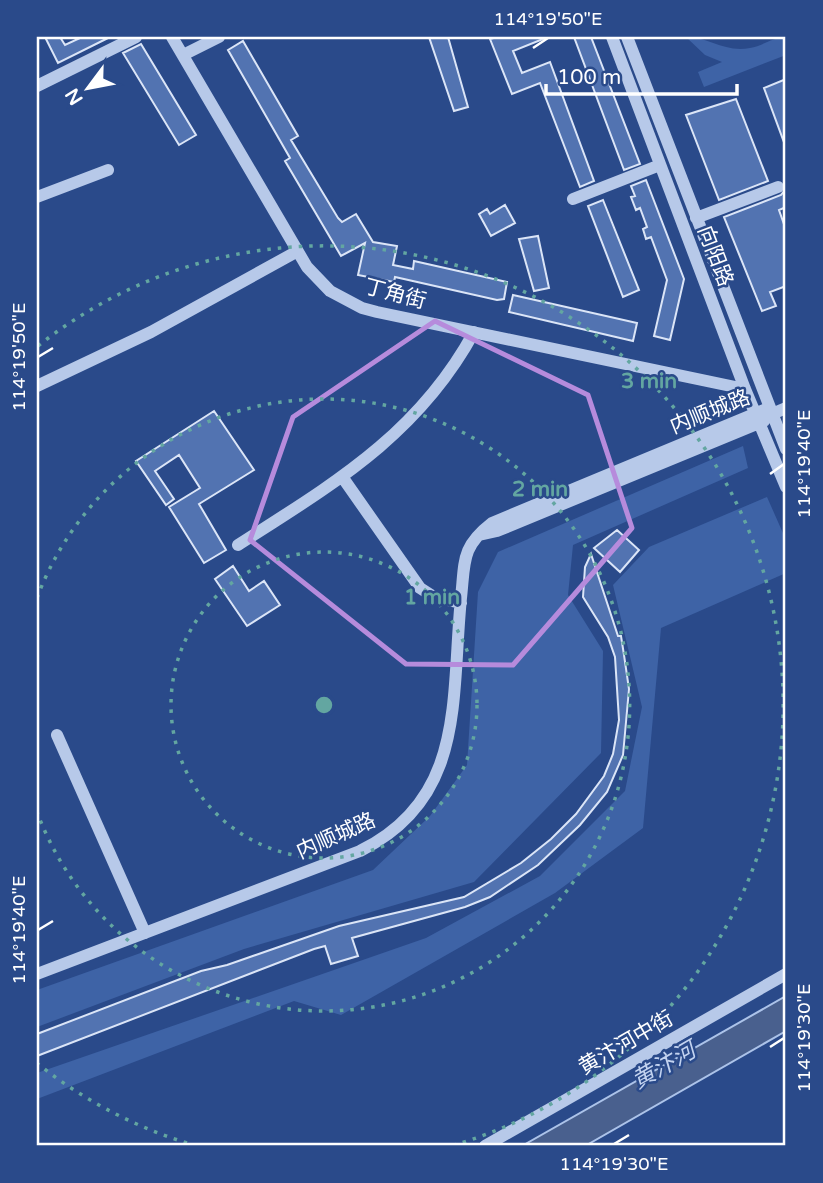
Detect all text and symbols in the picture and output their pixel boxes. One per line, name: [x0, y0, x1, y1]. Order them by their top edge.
text: 114°19'50"E: [494, 8, 602, 30]
north arrow: [52, 52, 122, 122]
scale bar: [546, 52, 737, 96]
text: 100 m: [557, 65, 621, 90]
text: N: [61, 84, 88, 109]
street label: 向阳路: [692, 222, 738, 290]
street label: 丁角街: [361, 274, 429, 314]
text: 114°19'50"E: [8, 303, 30, 411]
text: 3 min: [621, 369, 677, 394]
street label: 内顺城路: [666, 385, 754, 439]
text: 114°19'40"E: [793, 410, 815, 518]
text: 2 min: [512, 477, 568, 502]
text: 1 min: [404, 585, 460, 610]
centre of rings: [312, 693, 336, 717]
street label: 内顺城路: [293, 807, 379, 865]
text: 114°19'40"E: [8, 876, 30, 984]
text: 114°19'30"E: [793, 984, 815, 1092]
street label: 黄汴河中街: [574, 1006, 678, 1080]
water label: 黄汴河: [627, 1037, 701, 1095]
text: 114°19'30"E: [560, 1153, 668, 1175]

